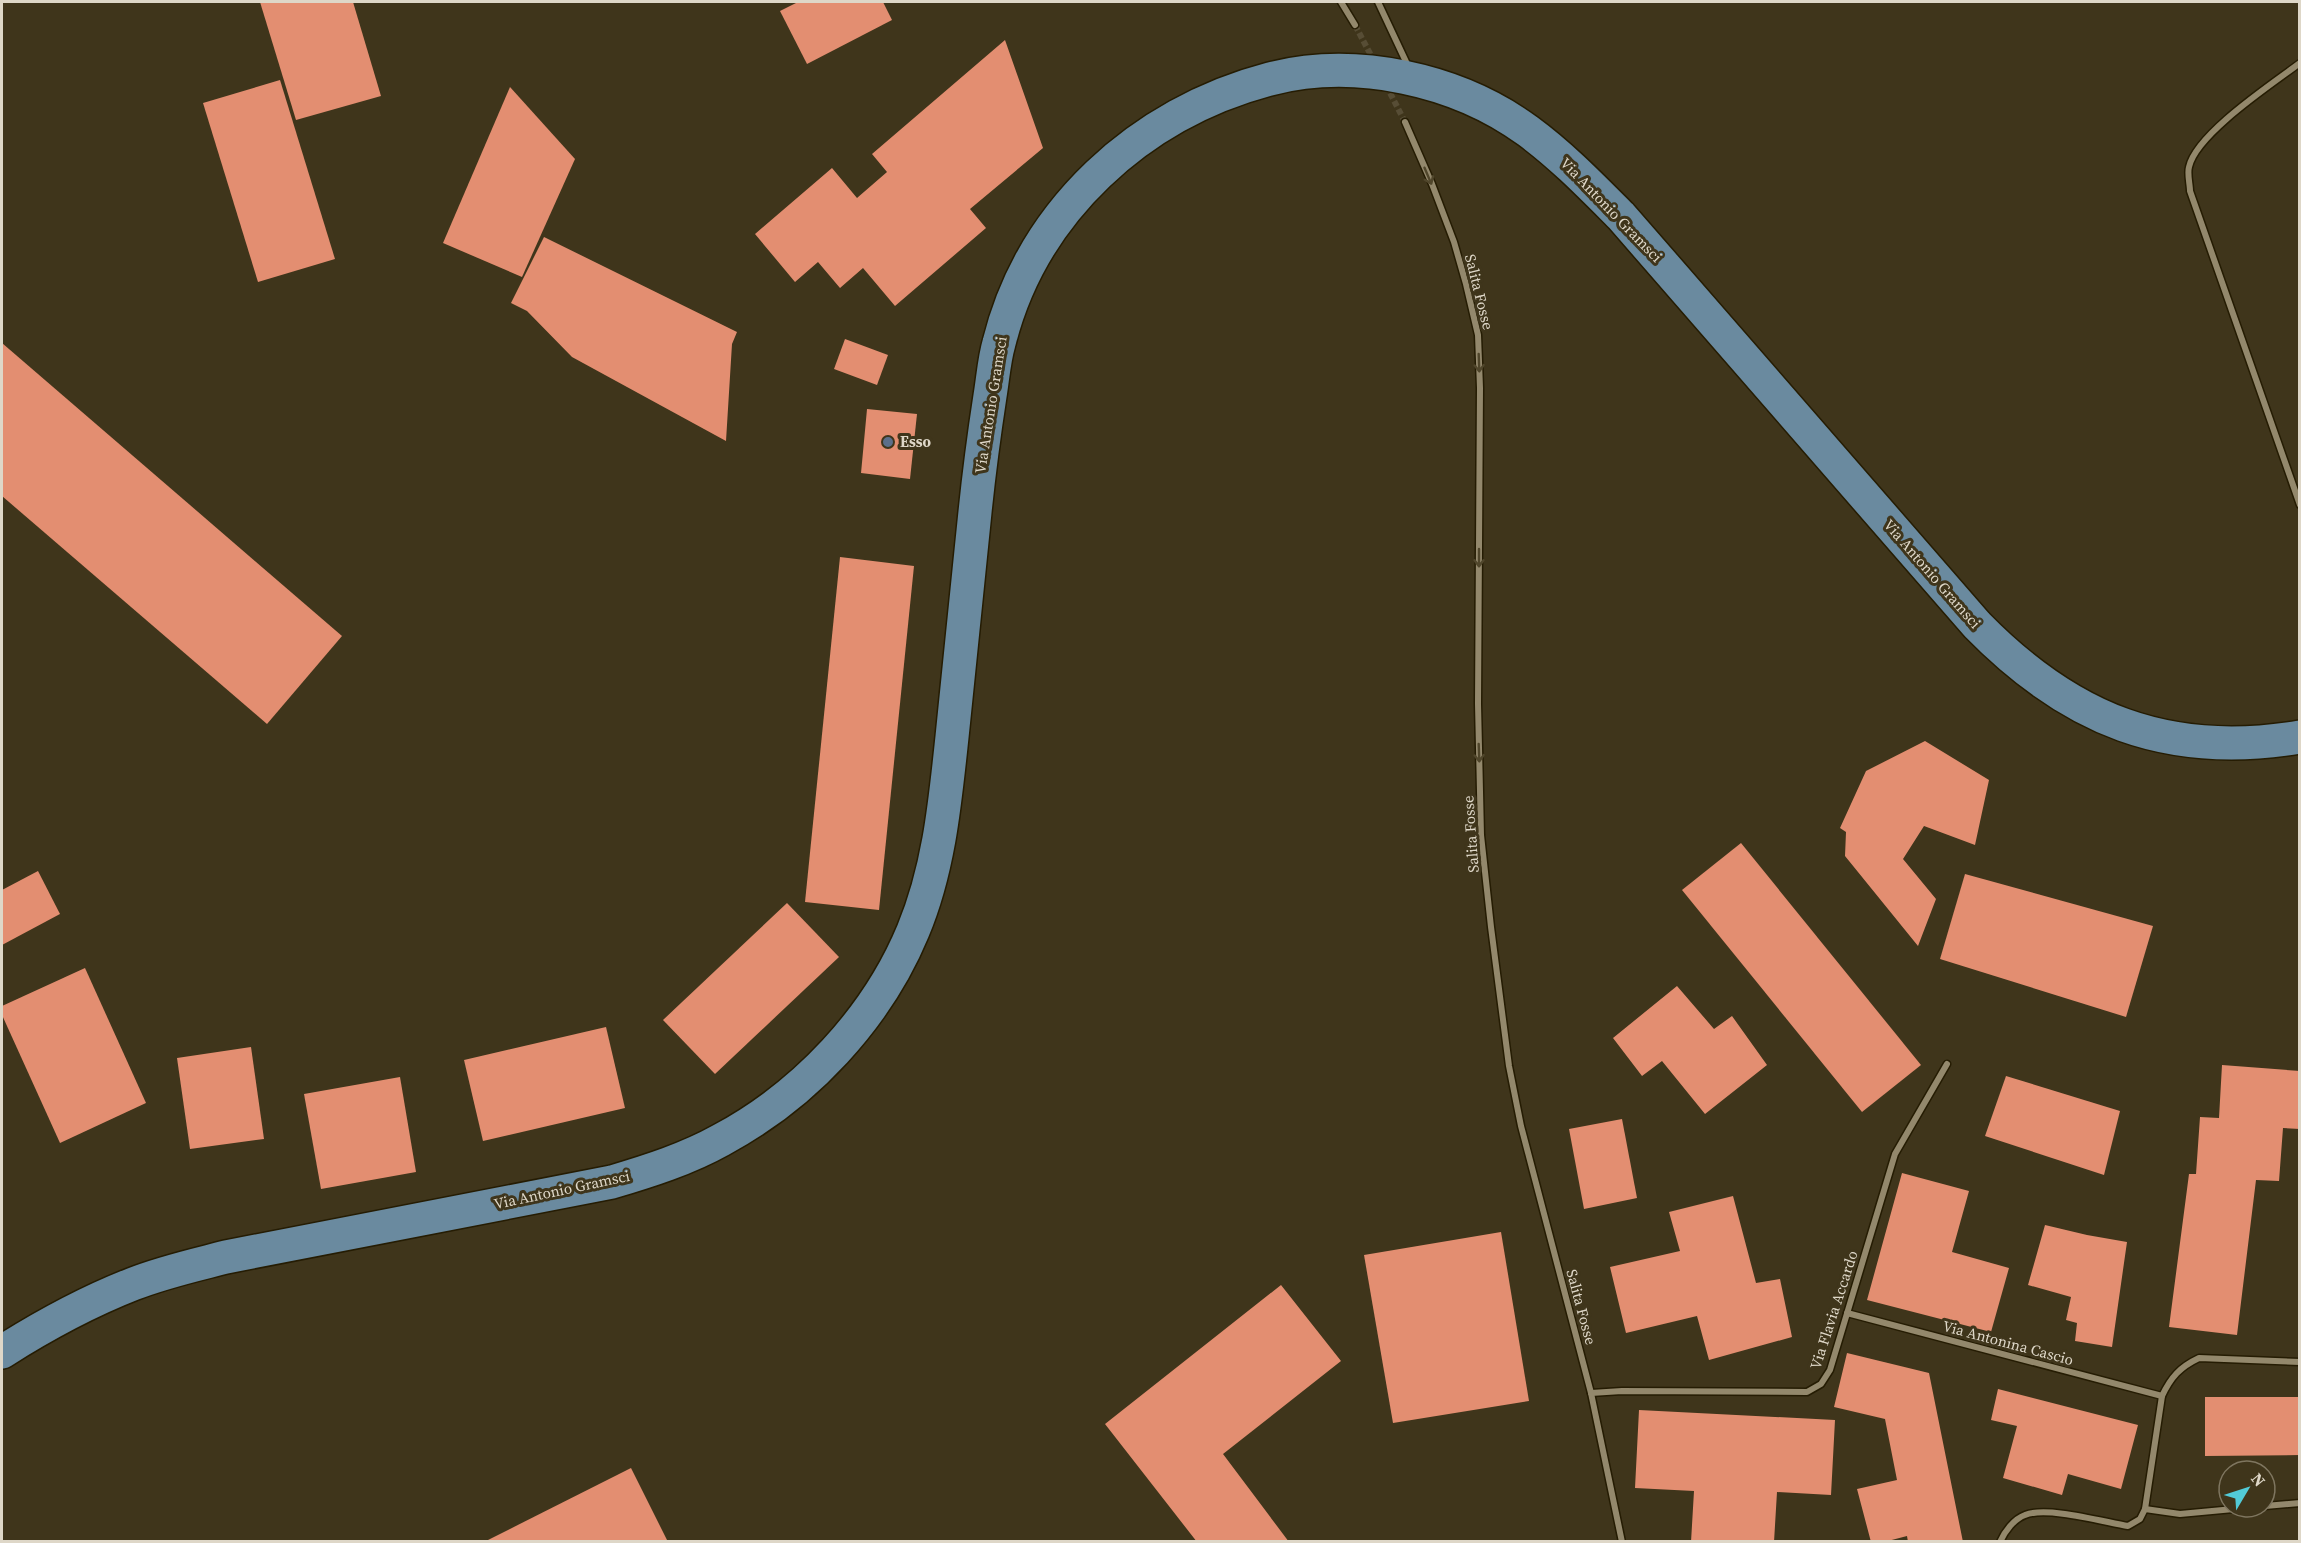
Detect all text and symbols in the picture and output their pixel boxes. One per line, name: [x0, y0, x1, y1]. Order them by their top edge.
street label: Via Antonio Gramsci: [1556, 153, 1667, 267]
one-way arrow: [1424, 167, 1435, 185]
street label: Salita Fosse: [1460, 252, 1499, 332]
street label: Via Antonio Gramsci: [969, 335, 1012, 475]
one-way arrow: [1474, 352, 1485, 372]
place label: Esso: [900, 431, 932, 452]
marker: Esso: [881, 435, 895, 449]
street label: Via Antonio Gramsci: [1879, 515, 1986, 633]
one-way arrow: [1473, 547, 1485, 567]
one-way arrow: [1473, 742, 1485, 762]
street label: Salita Fosse: [1457, 794, 1484, 873]
street label: Via Antonio Gramsci: [492, 1165, 632, 1214]
street label: Via Flavia Accardo: [1804, 1248, 1863, 1372]
street label: Salita Fosse: [1561, 1267, 1602, 1347]
street label: Via Antonina Cascio: [1940, 1315, 2076, 1370]
north arrow: [2217, 1459, 2277, 1519]
text: N: [2246, 1468, 2271, 1491]

